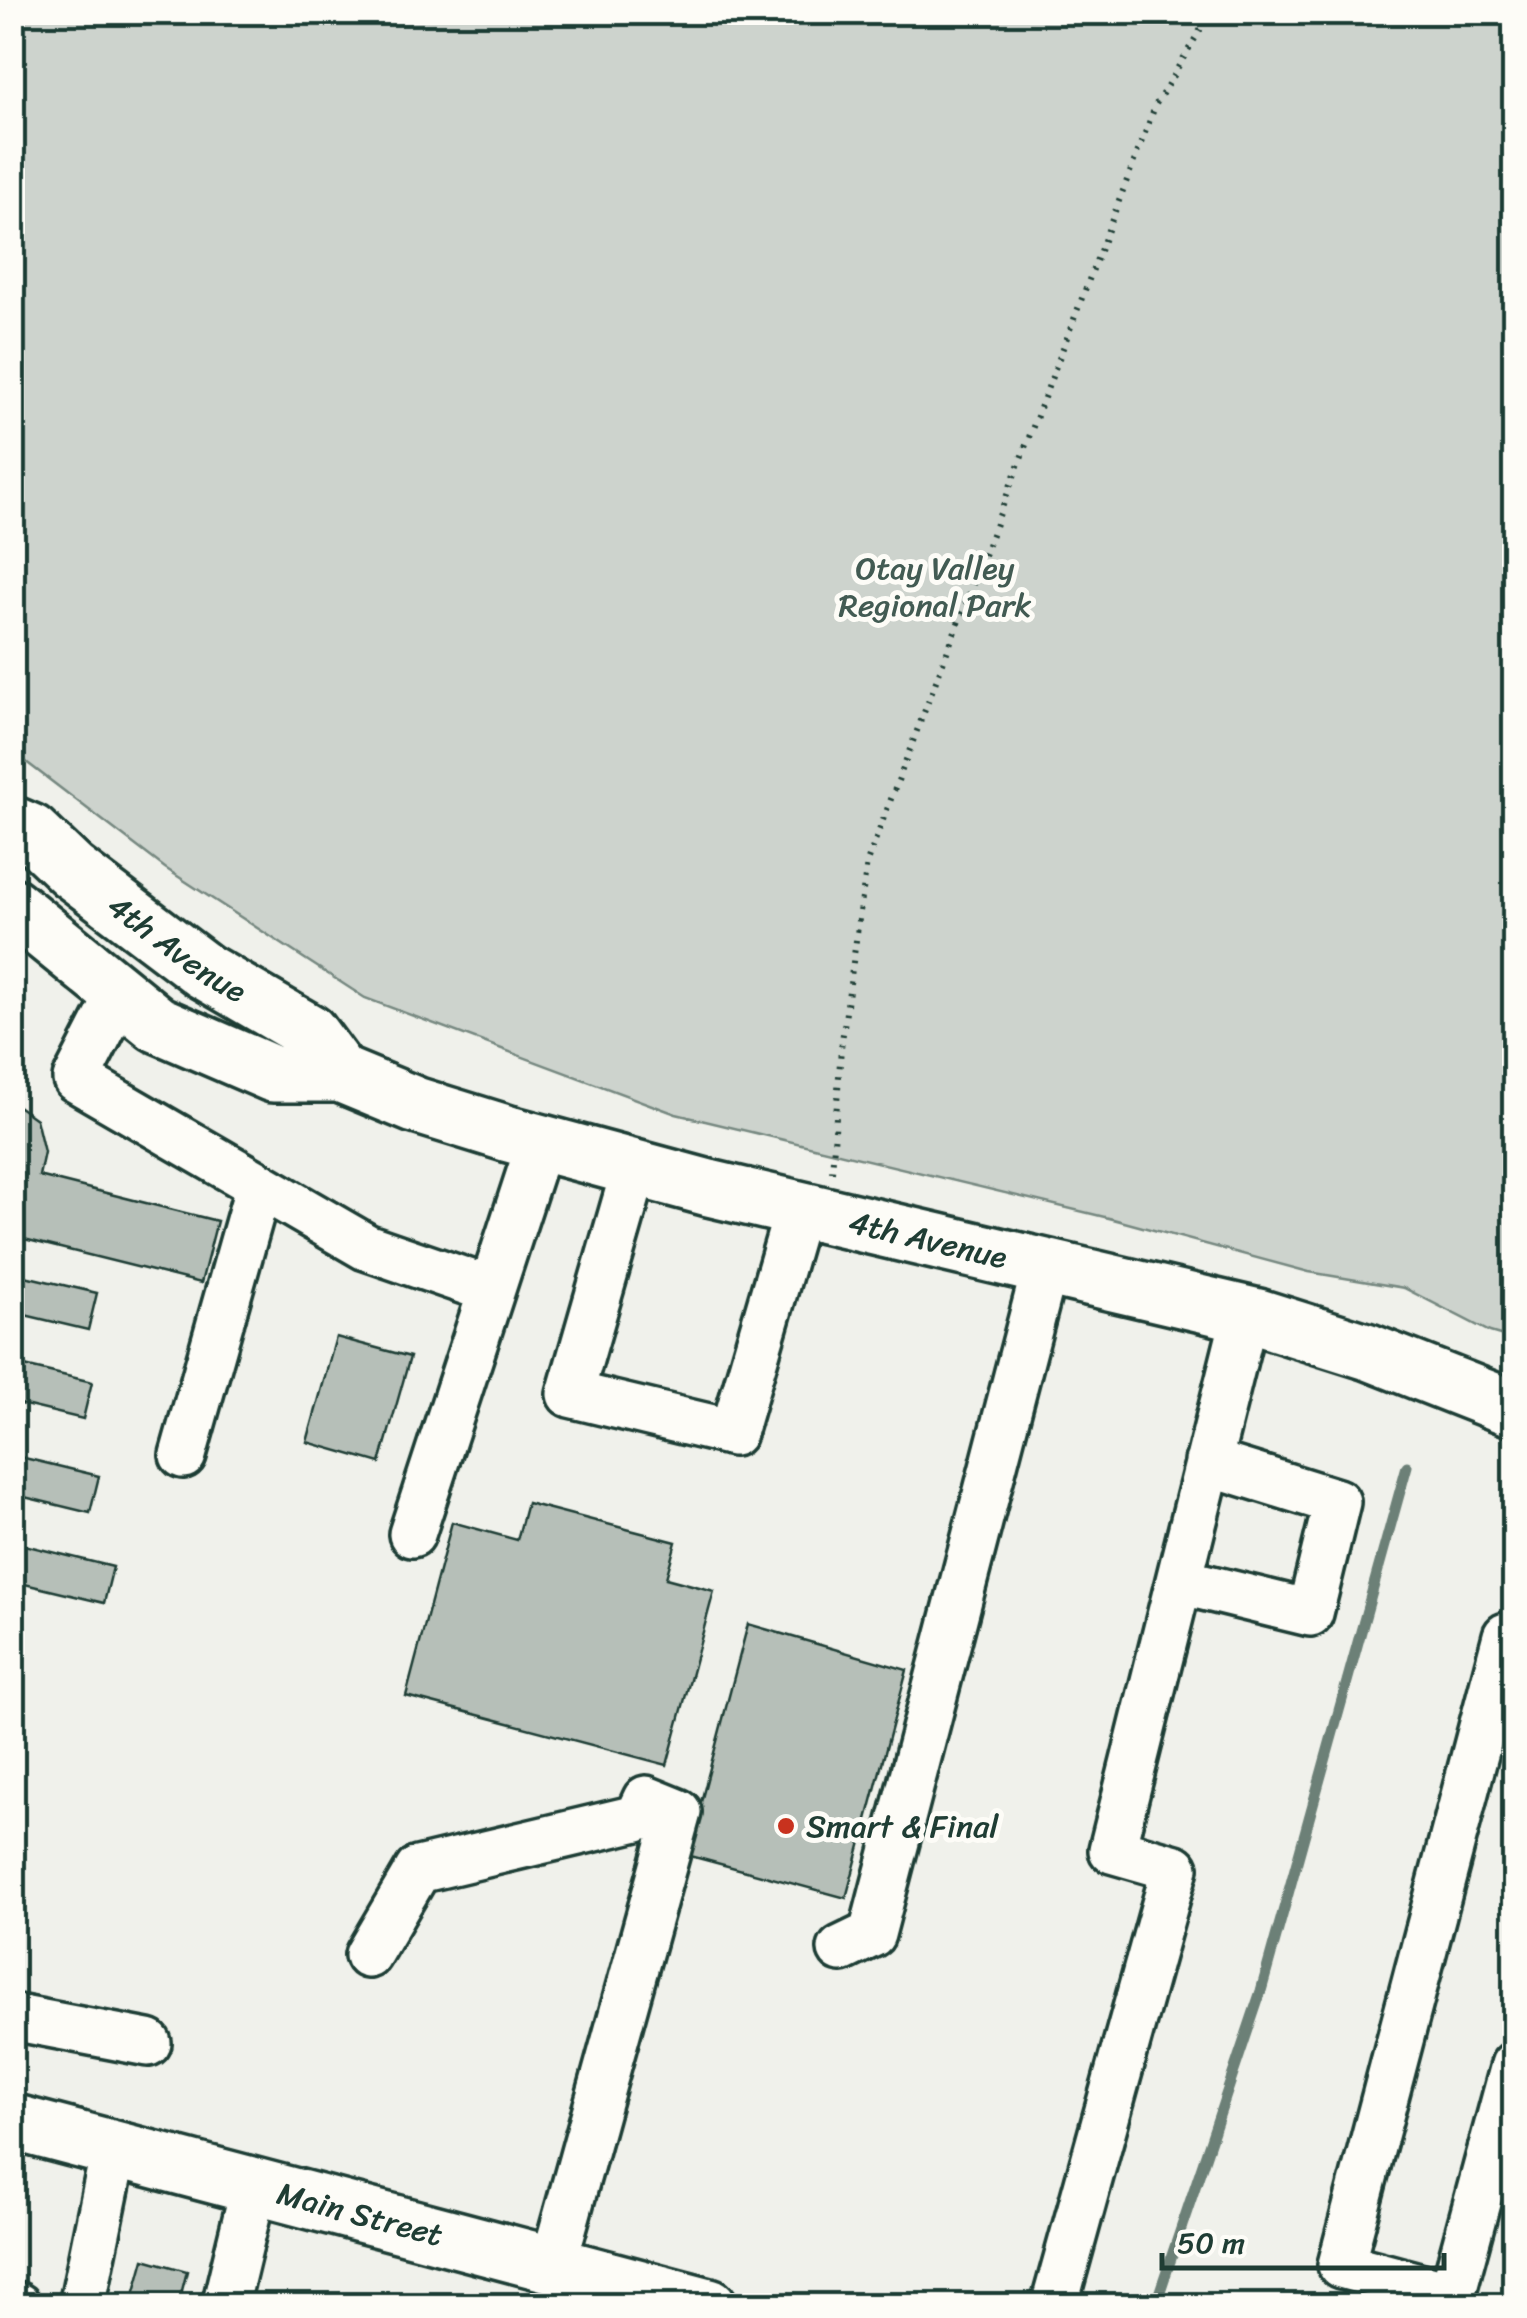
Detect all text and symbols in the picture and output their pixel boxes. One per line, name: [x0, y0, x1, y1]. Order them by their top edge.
park label: Otay Valley Regional Park: [838, 540, 1032, 634]
street label: 4th Avenue: [95, 879, 258, 1019]
street label: 4th Avenue: [843, 1193, 1013, 1286]
place label: Smart & Final: [806, 1798, 999, 1855]
marker: Smart & Final: [775, 1815, 797, 1837]
street label: Main Street: [271, 2165, 449, 2263]
scale bar: [1162, 2208, 1444, 2270]
text: 50 m: [1177, 2216, 1245, 2270]

